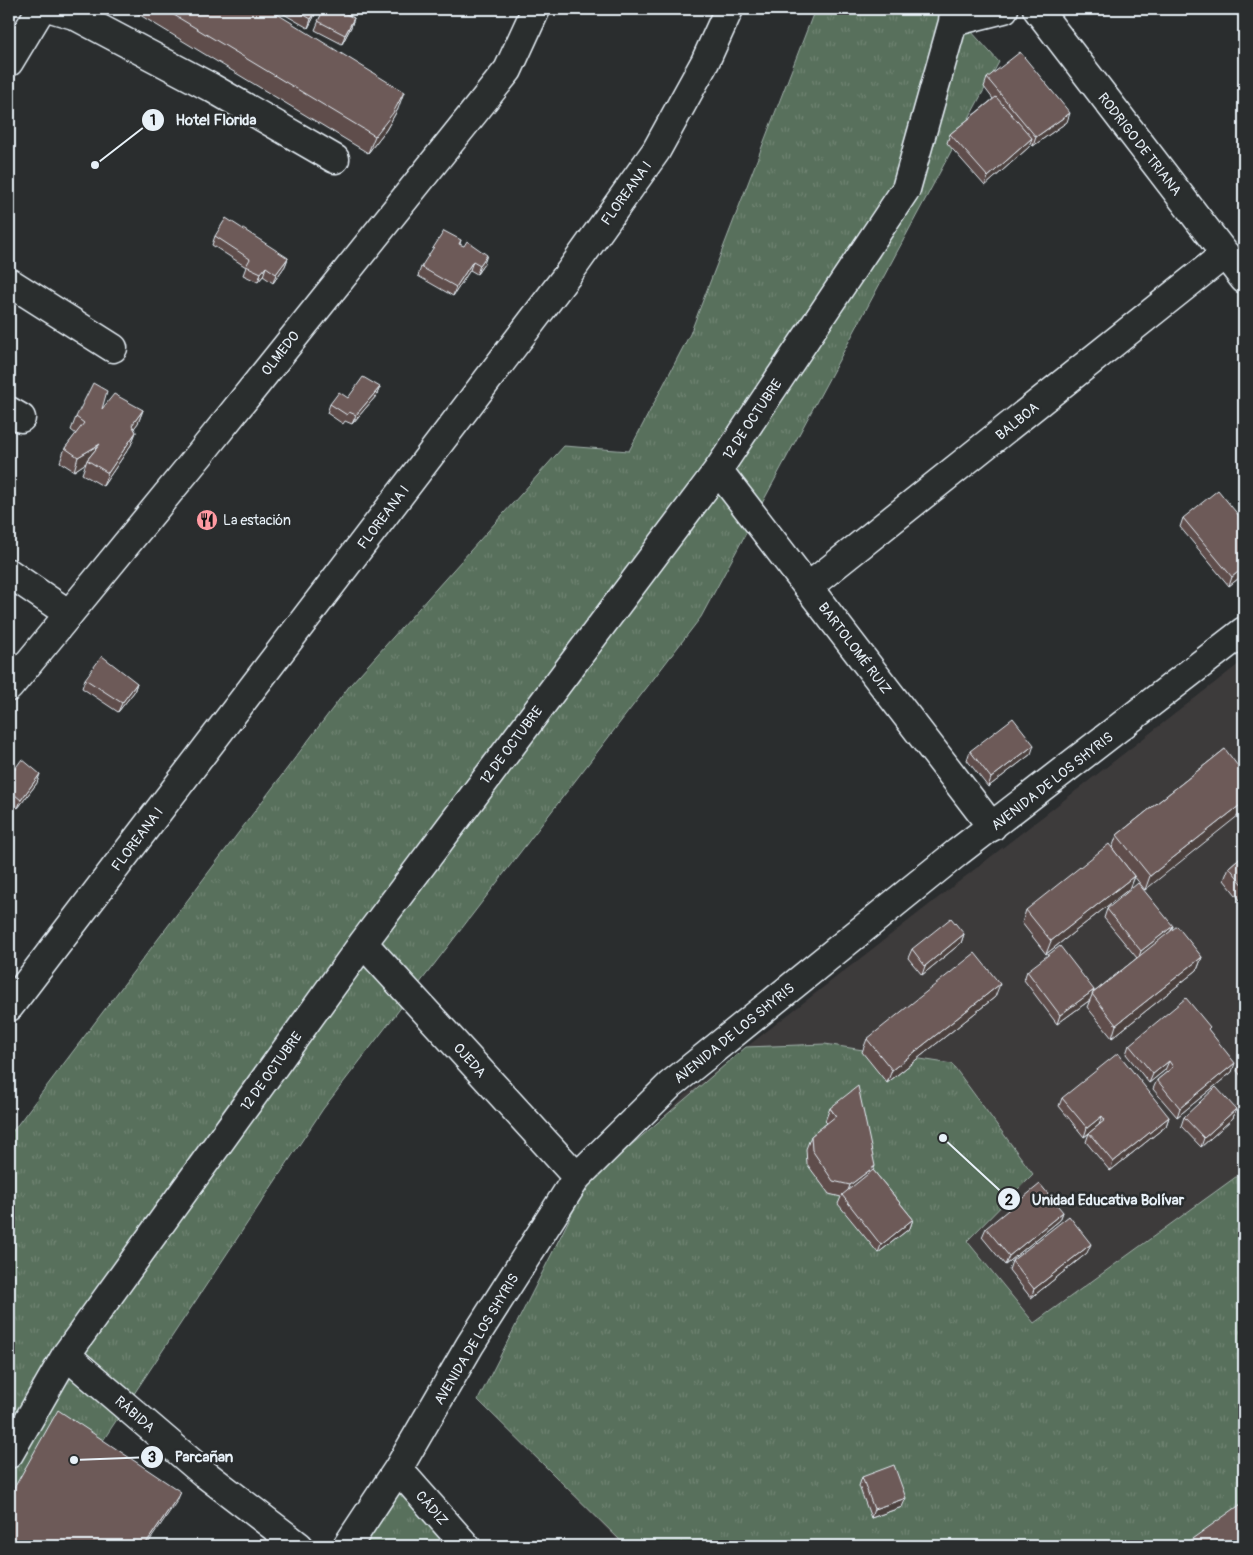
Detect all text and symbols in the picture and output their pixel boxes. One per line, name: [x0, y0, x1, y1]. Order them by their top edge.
street label: RODRIGO DE TRIANA: [1094, 90, 1185, 199]
callout: Hotel Florida: [140, 105, 266, 135]
text: 1: [150, 111, 156, 130]
text: Hotel Florida: [176, 111, 256, 130]
street label: FLOREANA I: [597, 158, 655, 229]
street label: OLMEDO: [258, 328, 303, 379]
street label: 12 DE OCTUBRE: [719, 376, 786, 463]
street label: BALBOA: [992, 399, 1042, 444]
street label: FLOREANA I: [354, 482, 413, 552]
restaurant icon: La estación: [195, 508, 219, 532]
place label: La estación: [223, 512, 291, 529]
street label: BARTOLOMÉ RUIZ: [815, 599, 896, 698]
street label: 12 DE OCTUBRE: [477, 703, 546, 788]
street label: AVENIDA DE LOS SHYRIS: [988, 729, 1117, 834]
street label: FLOREANA I: [108, 804, 167, 874]
street label: AVENIDA DE LOS SHYRIS: [671, 980, 798, 1087]
street label: 12 DE OCTUBRE: [237, 1029, 306, 1114]
street label: OJEDA: [450, 1040, 490, 1081]
callout: Unidad Educativa Bolívar: [997, 1184, 1194, 1214]
text: 2: [1005, 1191, 1013, 1210]
text: Unidad Educativa Bolívar: [1032, 1191, 1185, 1210]
street label: AVENIDA DE LOS SHYRIS: [431, 1271, 522, 1408]
street label: RÁBIDA: [111, 1392, 159, 1436]
callout: Parcañan: [140, 1442, 243, 1472]
text: 3: [148, 1448, 156, 1467]
text: Parcañan: [175, 1448, 234, 1467]
street label: CÁDIZ: [412, 1487, 452, 1529]

